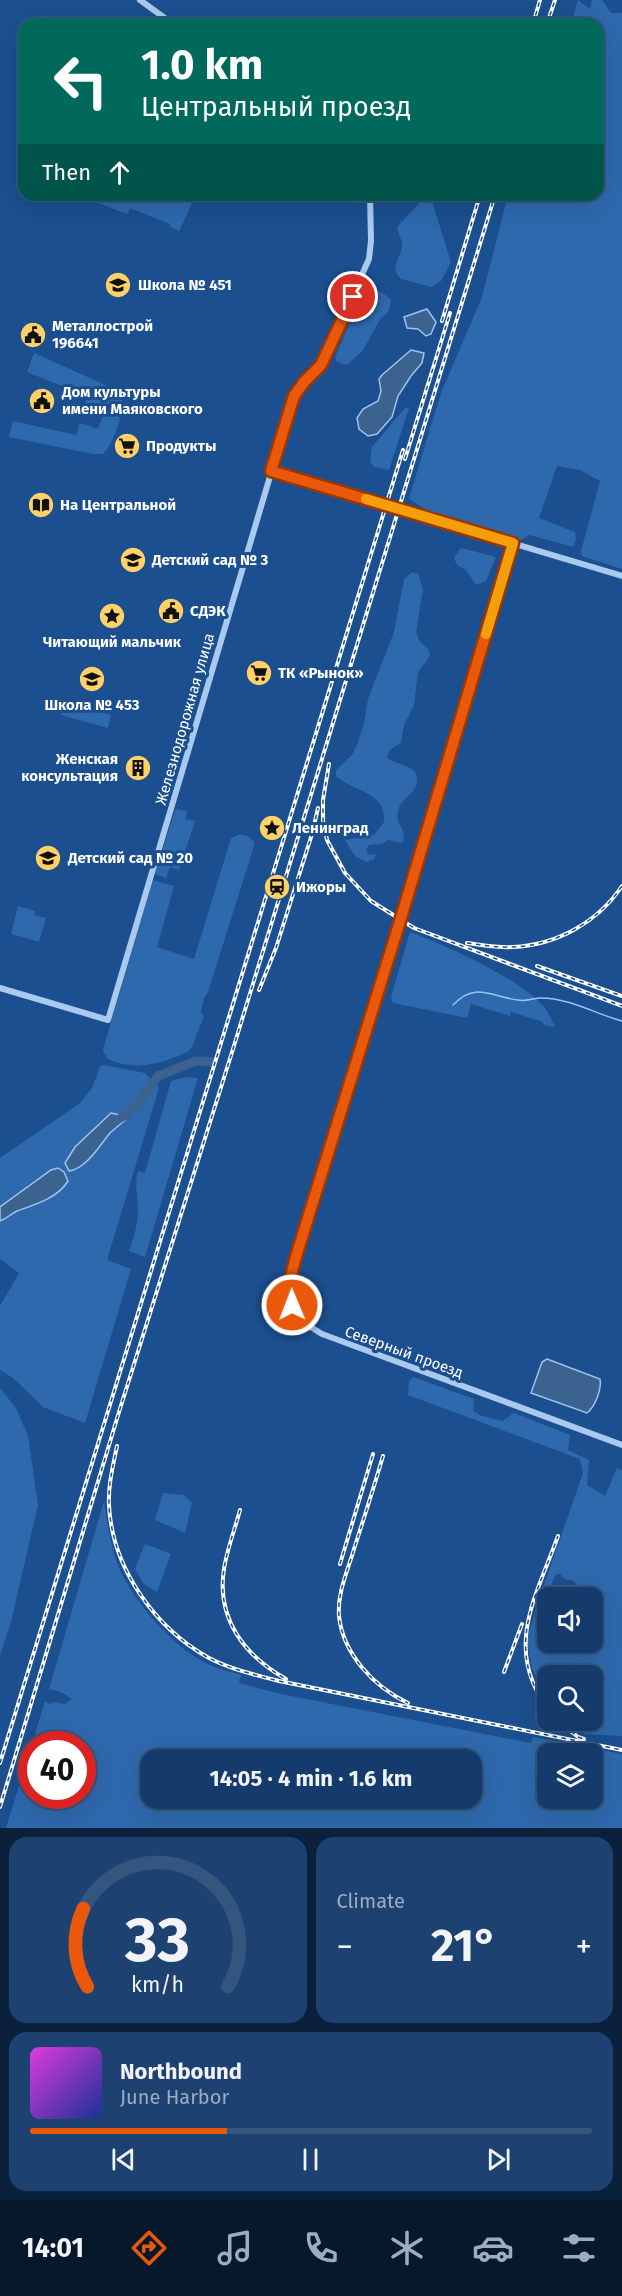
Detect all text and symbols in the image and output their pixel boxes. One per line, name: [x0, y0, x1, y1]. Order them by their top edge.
text: 1.0 km: [141, 40, 263, 90]
icon: left: [42, 42, 120, 120]
text: Центральный проезд: [141, 91, 411, 123]
icon: ahead: [103, 156, 136, 189]
text: Then: [42, 159, 91, 186]
school or university icon: Школа № 451: [103, 270, 133, 300]
pin: [327, 271, 378, 322]
place label: Школа № 451: [138, 276, 232, 294]
icon: arrive: [336, 280, 369, 313]
place label: Металлострой 196641: [52, 317, 153, 352]
public building icon: Металлострой 196641: [18, 320, 48, 350]
place label: Дом культуры имени Маяковского: [61, 383, 203, 418]
public building icon: Дом культуры имени Маяковского: [27, 386, 57, 416]
supermarket icon: Продукты: [112, 431, 142, 461]
place label: Продукты: [146, 437, 216, 455]
library icon: На Центральной: [26, 490, 56, 520]
place label: На Центральной: [60, 496, 176, 514]
school or university icon: Детский сад № 3: [118, 545, 148, 575]
place label: Детский сад № 3: [151, 551, 268, 569]
public building icon: СДЭК: [156, 596, 186, 626]
place icon: Читающий мальчик: [97, 601, 127, 631]
place label: СДЭК: [190, 602, 226, 620]
street label: Железнодорожная улица: [152, 631, 218, 807]
place label: Читающий мальчик: [43, 633, 182, 651]
supermarket icon: ТК «Рынок»: [244, 658, 274, 688]
school or university icon: Школа № 453: [77, 664, 107, 694]
place label: ТК «Рынок»: [278, 664, 364, 682]
place label: Школа № 453: [44, 696, 140, 714]
place label: Женская консультация: [21, 750, 118, 785]
building icon: Женская консультация: [123, 753, 153, 783]
place icon: Ленинград: [257, 813, 287, 843]
place label: Ленинград: [292, 819, 369, 837]
school or university icon: Детский сад № 20: [33, 843, 63, 873]
place label: Детский сад № 20: [67, 849, 193, 867]
station icon: Ижоры: [262, 872, 292, 902]
place label: Ижоры: [296, 878, 346, 896]
position arrow: [260, 1273, 324, 1337]
street label: Северный проезд: [342, 1322, 466, 1382]
map controls: [537, 1587, 603, 1809]
button: sound: [537, 1587, 603, 1653]
button: search: [537, 1665, 603, 1731]
speed limit sign: 40: [18, 1731, 96, 1809]
button: layers: [537, 1743, 603, 1809]
text: 14:05 · 4 min · 1.6 km: [210, 1765, 412, 1792]
text: Climate: [337, 1889, 405, 1913]
text: 33: [124, 1903, 190, 1978]
text: 21°: [431, 1919, 498, 1973]
text: −: [337, 1927, 353, 1967]
text: +: [576, 1927, 592, 1967]
text: km/h: [131, 1972, 184, 1998]
text: Northbound: [120, 2058, 242, 2085]
text: June Harbor: [120, 2085, 229, 2109]
icon: previous: [107, 2143, 140, 2176]
icon: pause: [294, 2143, 327, 2176]
icon: next: [482, 2143, 515, 2176]
icon: directions: [128, 2227, 170, 2269]
icon: music: [214, 2227, 256, 2269]
icon: phone: [300, 2227, 342, 2269]
icon: climate: [386, 2227, 428, 2269]
icon: car: [472, 2227, 514, 2269]
icon: filters: [558, 2227, 600, 2269]
text: 14:01: [22, 2232, 84, 2264]

